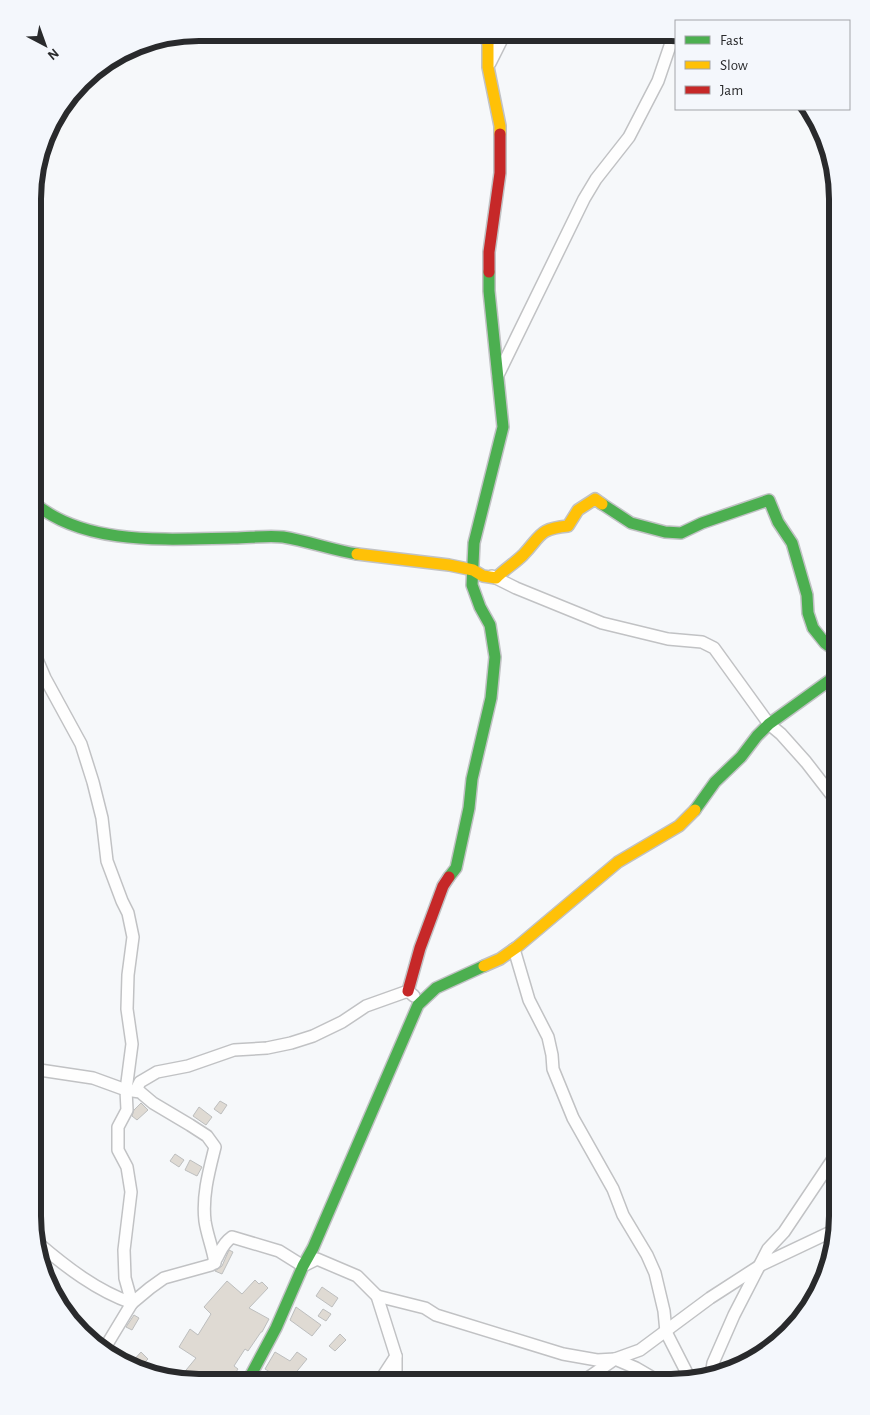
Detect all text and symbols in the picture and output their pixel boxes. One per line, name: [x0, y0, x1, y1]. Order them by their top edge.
north arrow: [20, 20, 70, 70]
legend: [675, 20, 850, 110]
text: Fast: [720, 33, 744, 48]
text: N: [45, 46, 61, 63]
text: Slow: [720, 58, 748, 73]
text: Jam: [720, 83, 743, 98]

